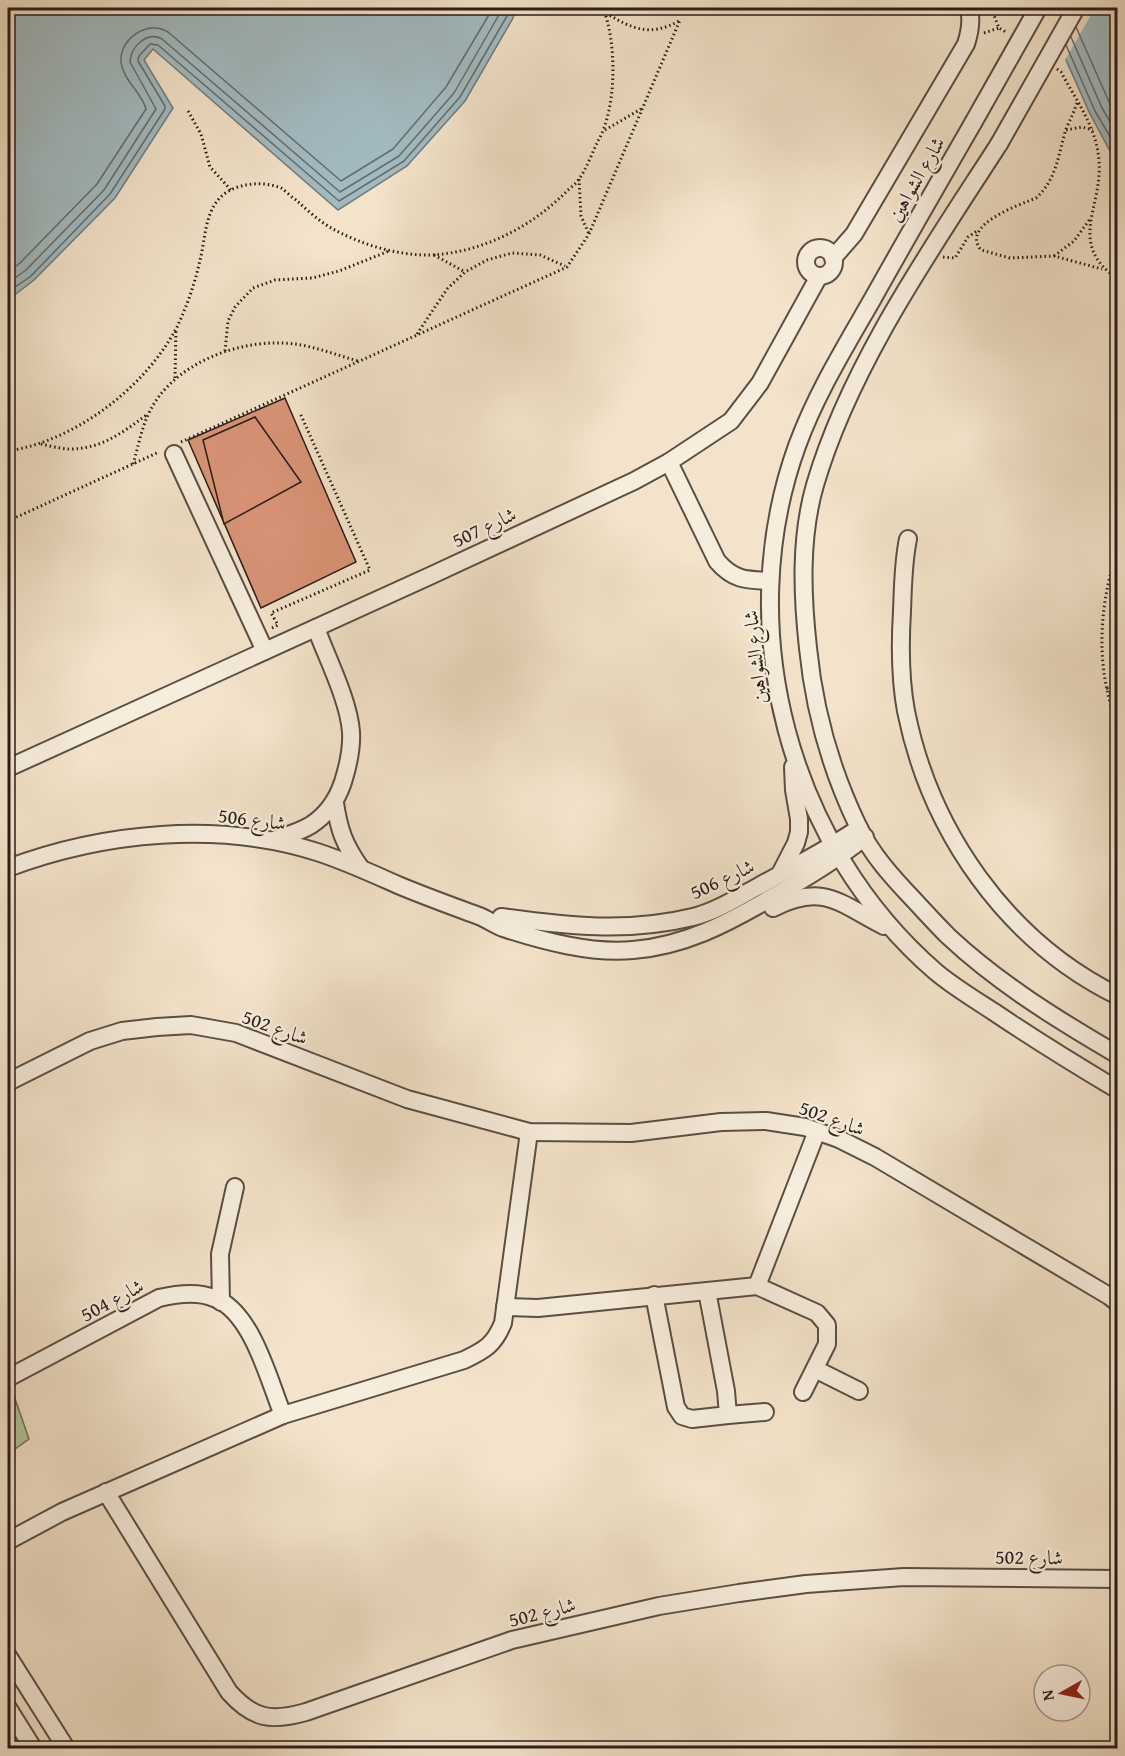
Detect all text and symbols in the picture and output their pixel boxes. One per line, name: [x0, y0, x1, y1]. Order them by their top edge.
street label: شارع الشواهين: [880, 131, 955, 229]
street label: شارع 507: [447, 499, 522, 558]
street label: شارع الشواهين: [735, 608, 778, 705]
street label: شارع 506: [216, 800, 288, 841]
street label: شارع 506: [685, 851, 760, 910]
street label: شارع 502: [237, 1001, 312, 1056]
street label: شارع 502: [794, 1092, 869, 1147]
street label: شارع 504: [75, 1271, 150, 1332]
street label: شارع 502: [995, 1541, 1063, 1576]
street label: شارع 502: [505, 1589, 579, 1638]
north arrow: [1032, 1663, 1092, 1723]
text: N: [1034, 1688, 1060, 1703]

